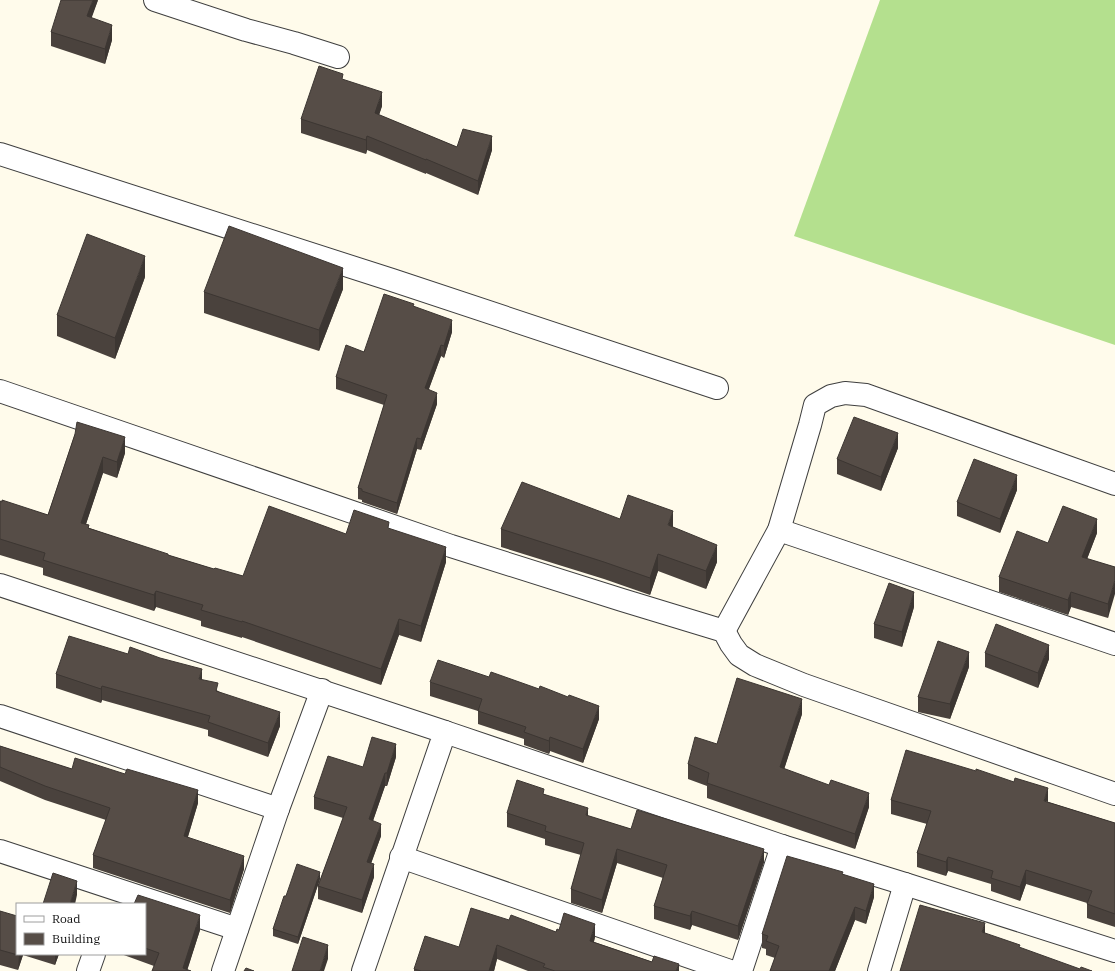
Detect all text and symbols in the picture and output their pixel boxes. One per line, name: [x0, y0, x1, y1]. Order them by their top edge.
legend: [16, 903, 146, 955]
text: Road: [52, 911, 81, 926]
text: Building: [52, 931, 100, 946]

